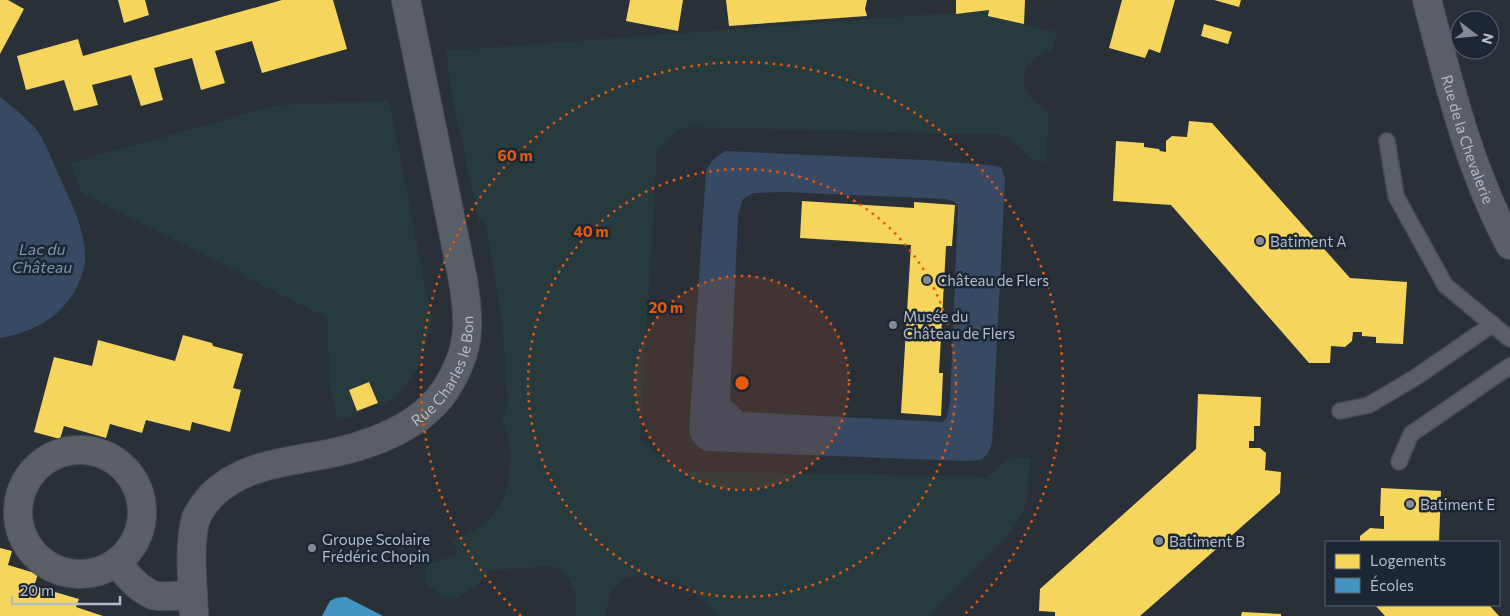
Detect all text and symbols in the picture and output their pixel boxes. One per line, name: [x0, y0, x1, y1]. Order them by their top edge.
north arrow: [1450, 10, 1500, 60]
text: N: [1478, 31, 1498, 46]
street label: Rue de la Chevalerie: [1438, 73, 1498, 206]
text: 60 m: [497, 146, 533, 164]
text: 40 m: [573, 222, 609, 240]
place label: Batiment A: [1270, 232, 1347, 250]
marker: Batiment A: [1254, 235, 1266, 247]
water label: Lac du Château: [12, 239, 72, 276]
place label: Château de Flers: [937, 271, 1049, 289]
marker: Château de Flers: [921, 274, 933, 286]
text: 20 m: [649, 298, 683, 316]
place label: Musée du Château de Flers: [903, 307, 1015, 342]
street label: Rue Charles le Bon: [407, 315, 476, 429]
marker: Musée du Château de Flers: [887, 319, 899, 331]
centre of rings: [733, 374, 751, 392]
place label: Batiment E: [1420, 495, 1495, 513]
marker: Batiment E: [1404, 498, 1416, 510]
place label: Groupe Scolaire Frédéric Chopin: [322, 530, 430, 565]
place label: Batiment B: [1169, 532, 1245, 550]
marker: Batiment B: [1153, 535, 1165, 547]
legend: [1325, 541, 1500, 606]
marker: Groupe Scolaire Frédéric Chopin: [306, 542, 318, 554]
text: Logements: [1370, 551, 1446, 569]
scale bar: [12, 574, 120, 606]
text: Écoles: [1370, 575, 1414, 594]
text: 20 m: [20, 581, 54, 599]

